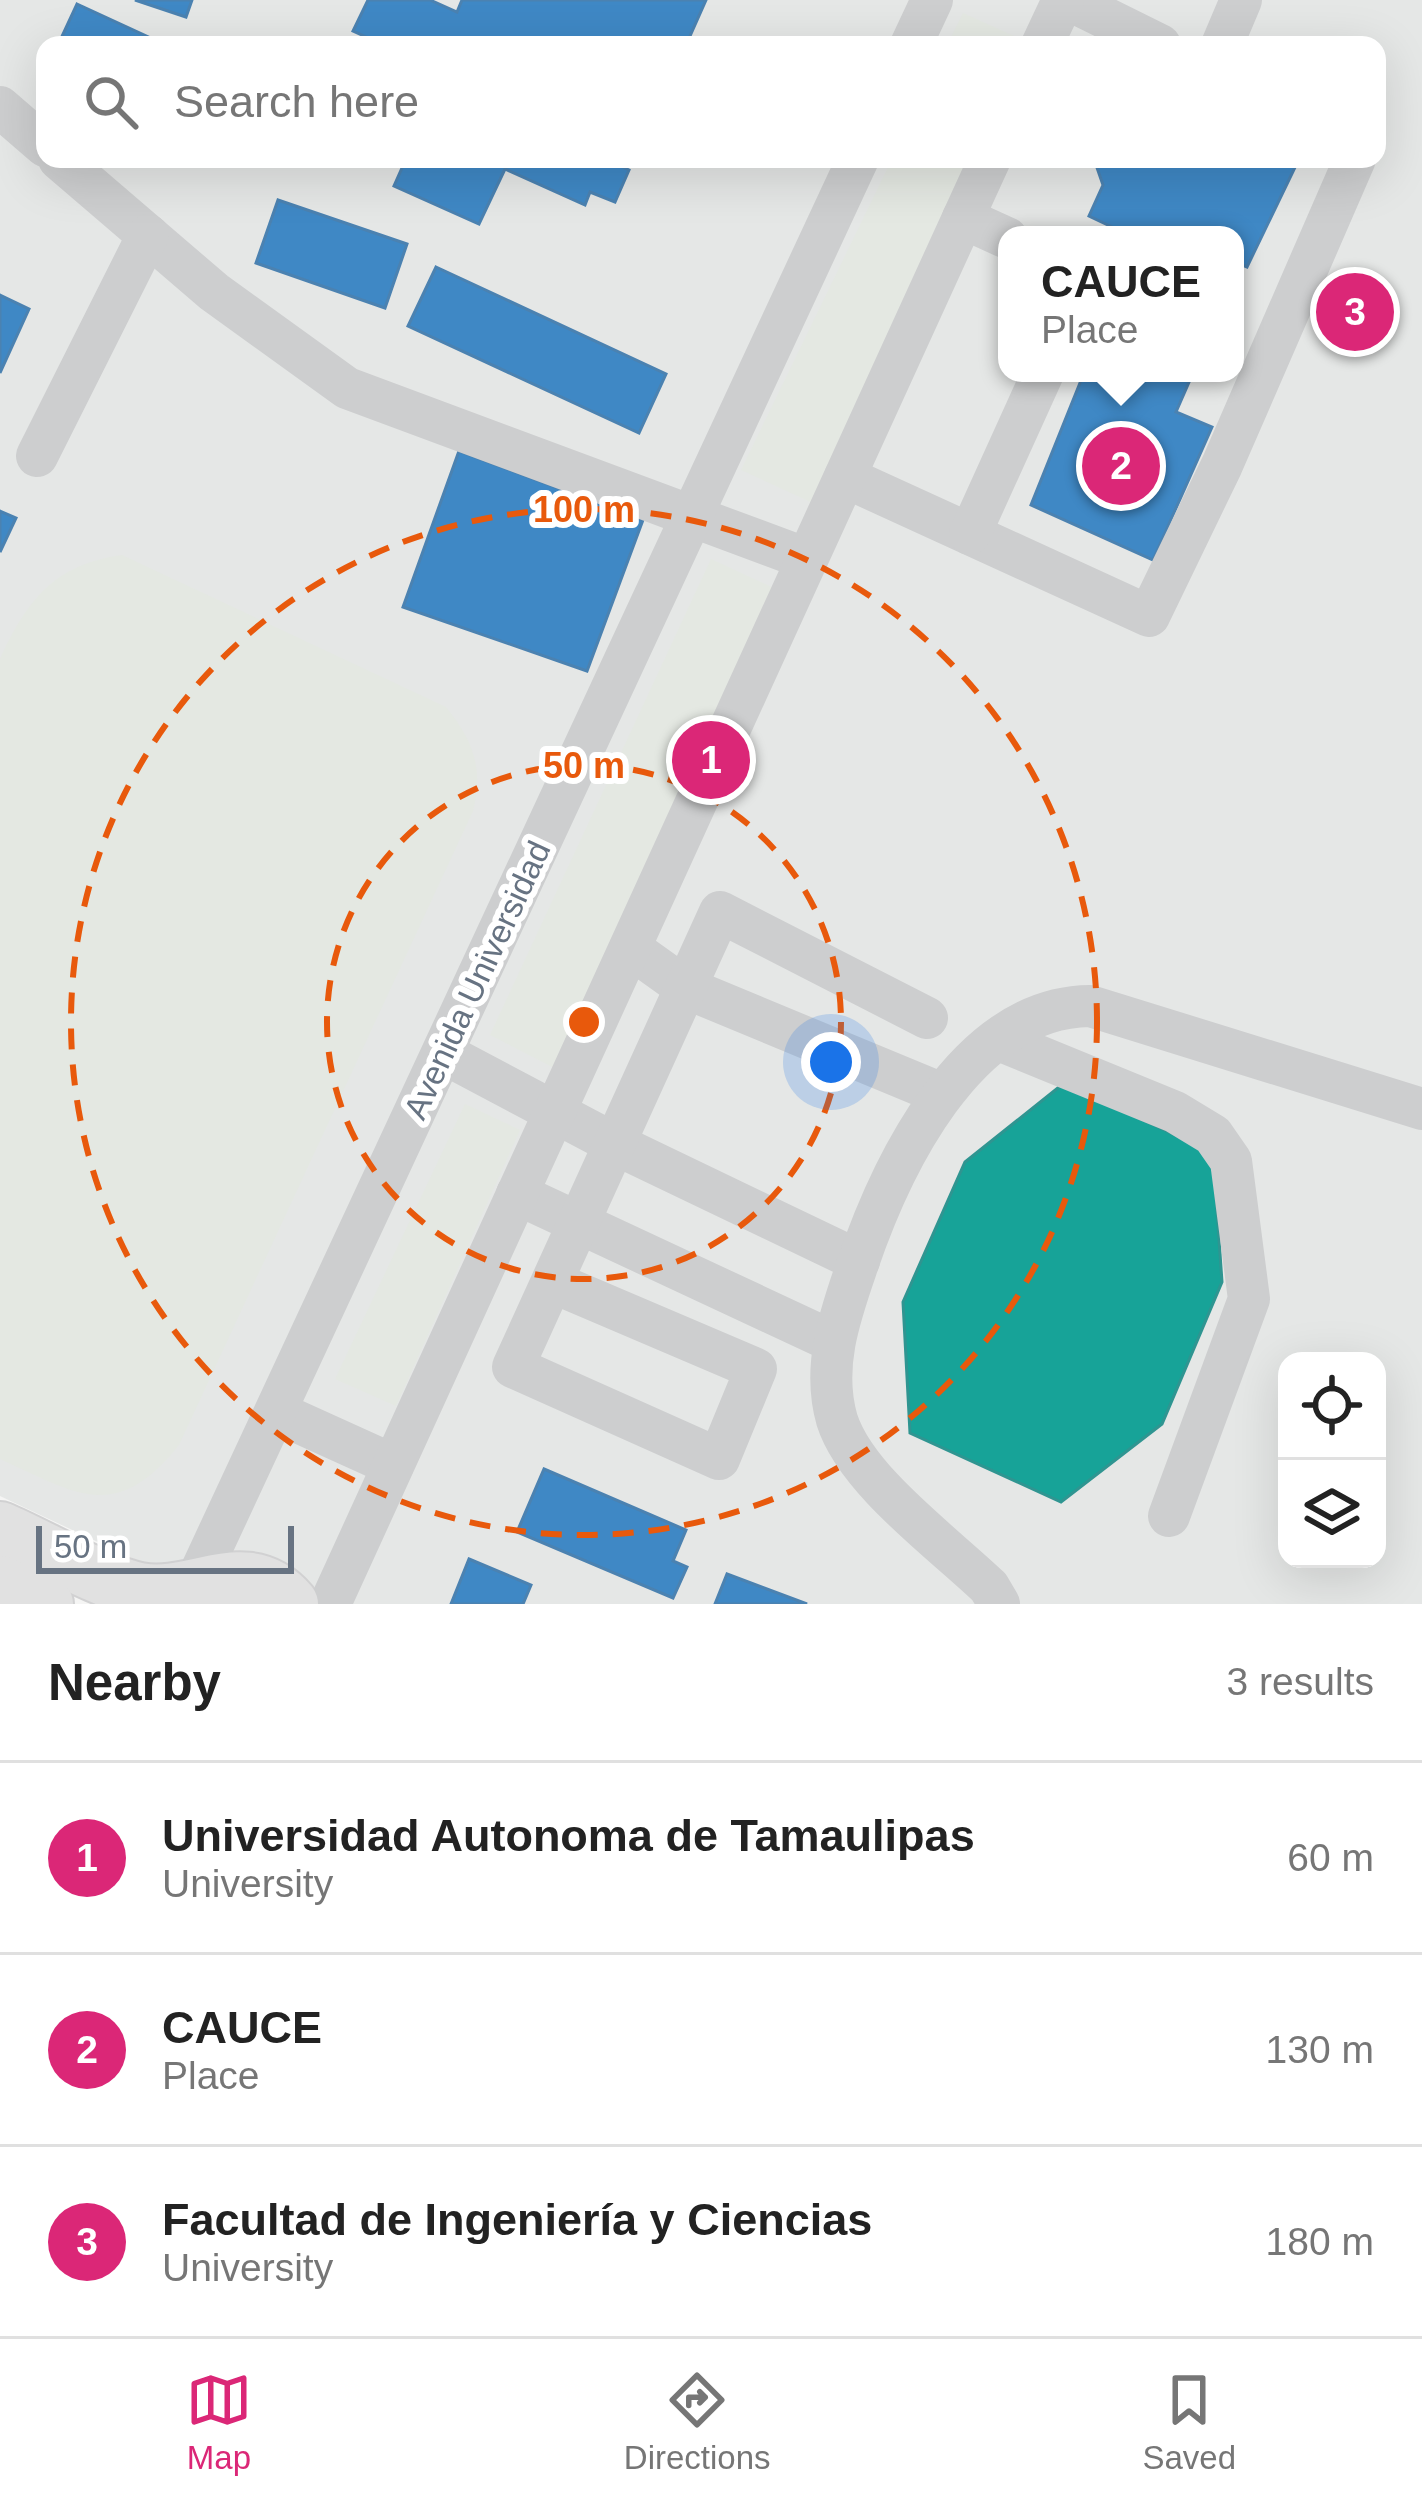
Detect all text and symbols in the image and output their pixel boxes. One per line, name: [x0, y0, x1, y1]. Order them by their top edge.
search box: [36, 36, 1386, 168]
icon: search: [78, 69, 144, 135]
text: Search here: [174, 76, 419, 127]
popup: [998, 226, 1244, 382]
text: CAUCE: [1041, 256, 1201, 307]
pin: 3: [1316, 267, 1394, 357]
text: Place: [1041, 308, 1139, 351]
pin: 2: [1082, 421, 1160, 511]
text: 100 m: [533, 489, 635, 530]
pin: 1: [672, 715, 750, 805]
text: 50 m: [543, 745, 625, 786]
street label: Avenida Universidad: [396, 835, 558, 1125]
centre of rings: [563, 1001, 605, 1043]
your location: [801, 1032, 861, 1092]
map controls: [1278, 1352, 1386, 1568]
button: locate: [1278, 1352, 1386, 1460]
button: layers: [1278, 1460, 1386, 1568]
scale bar: [36, 1520, 294, 1573]
text: 50 m: [54, 1528, 127, 1565]
text: Nearby: [48, 1654, 221, 1711]
text: 3 results: [1227, 1660, 1374, 1703]
text: Universidad Autonoma de Tamaulipas: [162, 1810, 975, 1861]
text: 1: [76, 1836, 98, 1879]
text: 60 m: [1287, 1836, 1374, 1879]
text: University: [162, 1862, 333, 1905]
text: CAUCE: [162, 2002, 322, 2053]
text: 2: [76, 2028, 98, 2071]
text: 130 m: [1266, 2028, 1374, 2071]
text: Place: [162, 2054, 260, 2097]
text: Facultad de Ingeniería y Ciencias: [162, 2194, 872, 2245]
text: 3: [76, 2220, 98, 2263]
text: 180 m: [1266, 2220, 1374, 2263]
text: University: [162, 2246, 333, 2289]
tab: Map: [186, 2367, 252, 2477]
tab: Directions: [624, 2367, 771, 2477]
tab: Saved: [1142, 2367, 1236, 2477]

